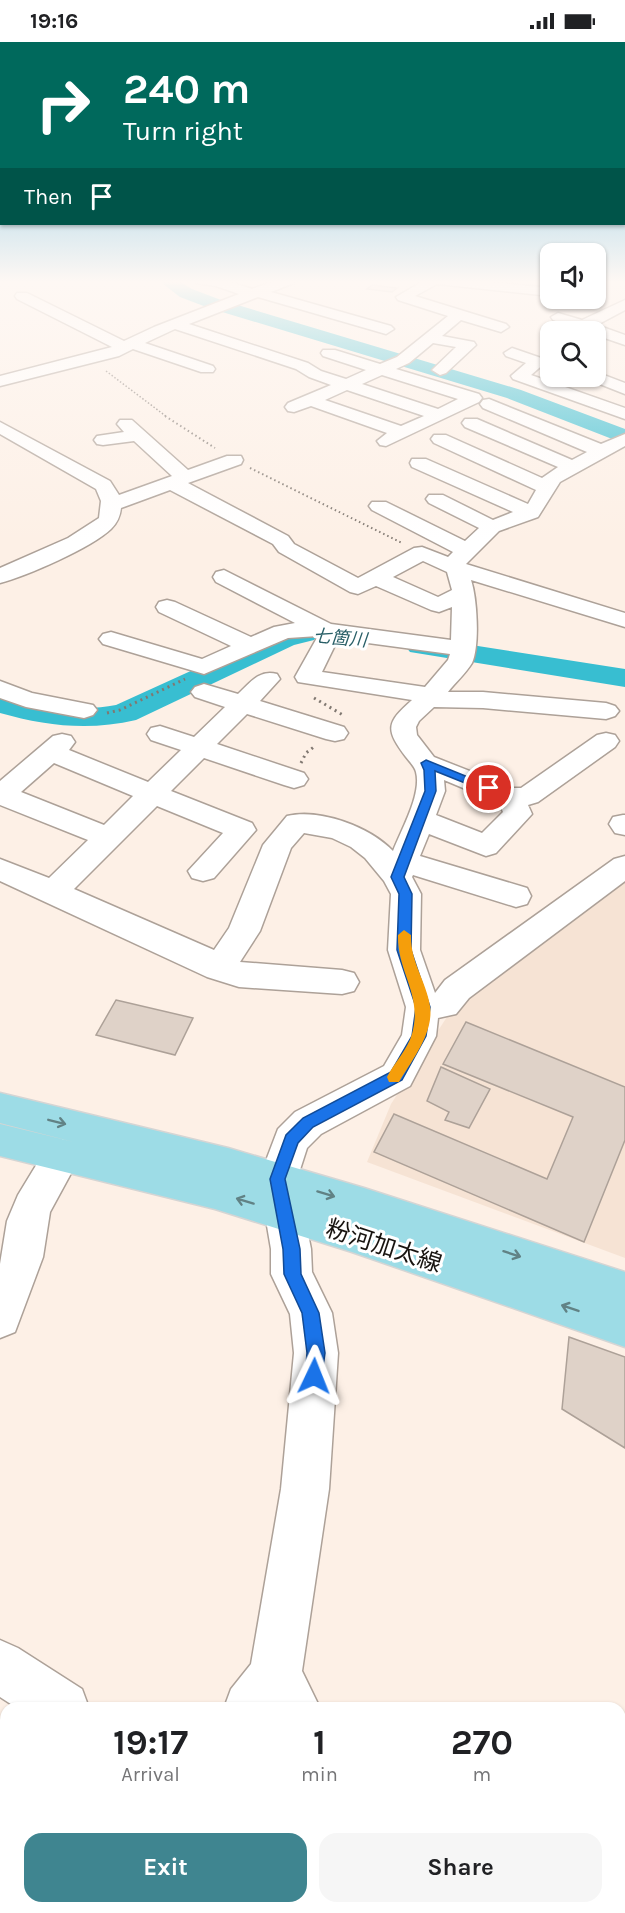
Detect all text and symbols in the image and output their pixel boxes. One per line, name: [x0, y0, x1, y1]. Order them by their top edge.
text: 19:16: [30, 8, 78, 34]
text: 240 m: [123, 64, 250, 114]
icon: right: [24, 66, 102, 144]
text: Turn right: [123, 115, 243, 147]
icon: arrive: [85, 180, 118, 213]
text: Then: [24, 184, 73, 210]
map controls: [540, 243, 606, 387]
button: sound: [540, 243, 606, 309]
button: search: [540, 321, 606, 387]
water label: 七箇川: [312, 625, 370, 651]
pin: [463, 762, 514, 813]
icon: arrive: [472, 771, 505, 804]
one-way arrow: [47, 1116, 66, 1128]
one-way arrow: [316, 1189, 335, 1200]
one-way arrow: [236, 1195, 255, 1206]
street label: 粉河加太線: [323, 1214, 445, 1278]
one-way arrow: [502, 1249, 521, 1260]
one-way arrow: [561, 1302, 580, 1313]
position arrow: [282, 1344, 346, 1408]
text: 19:17: [113, 1721, 188, 1763]
text: 1: [313, 1721, 326, 1763]
text: 270: [451, 1721, 513, 1763]
text: Arrival: [121, 1763, 180, 1786]
text: min: [301, 1763, 338, 1786]
text: m: [473, 1763, 491, 1786]
button: Exit: [24, 1833, 307, 1902]
button: Share: [319, 1833, 602, 1902]

